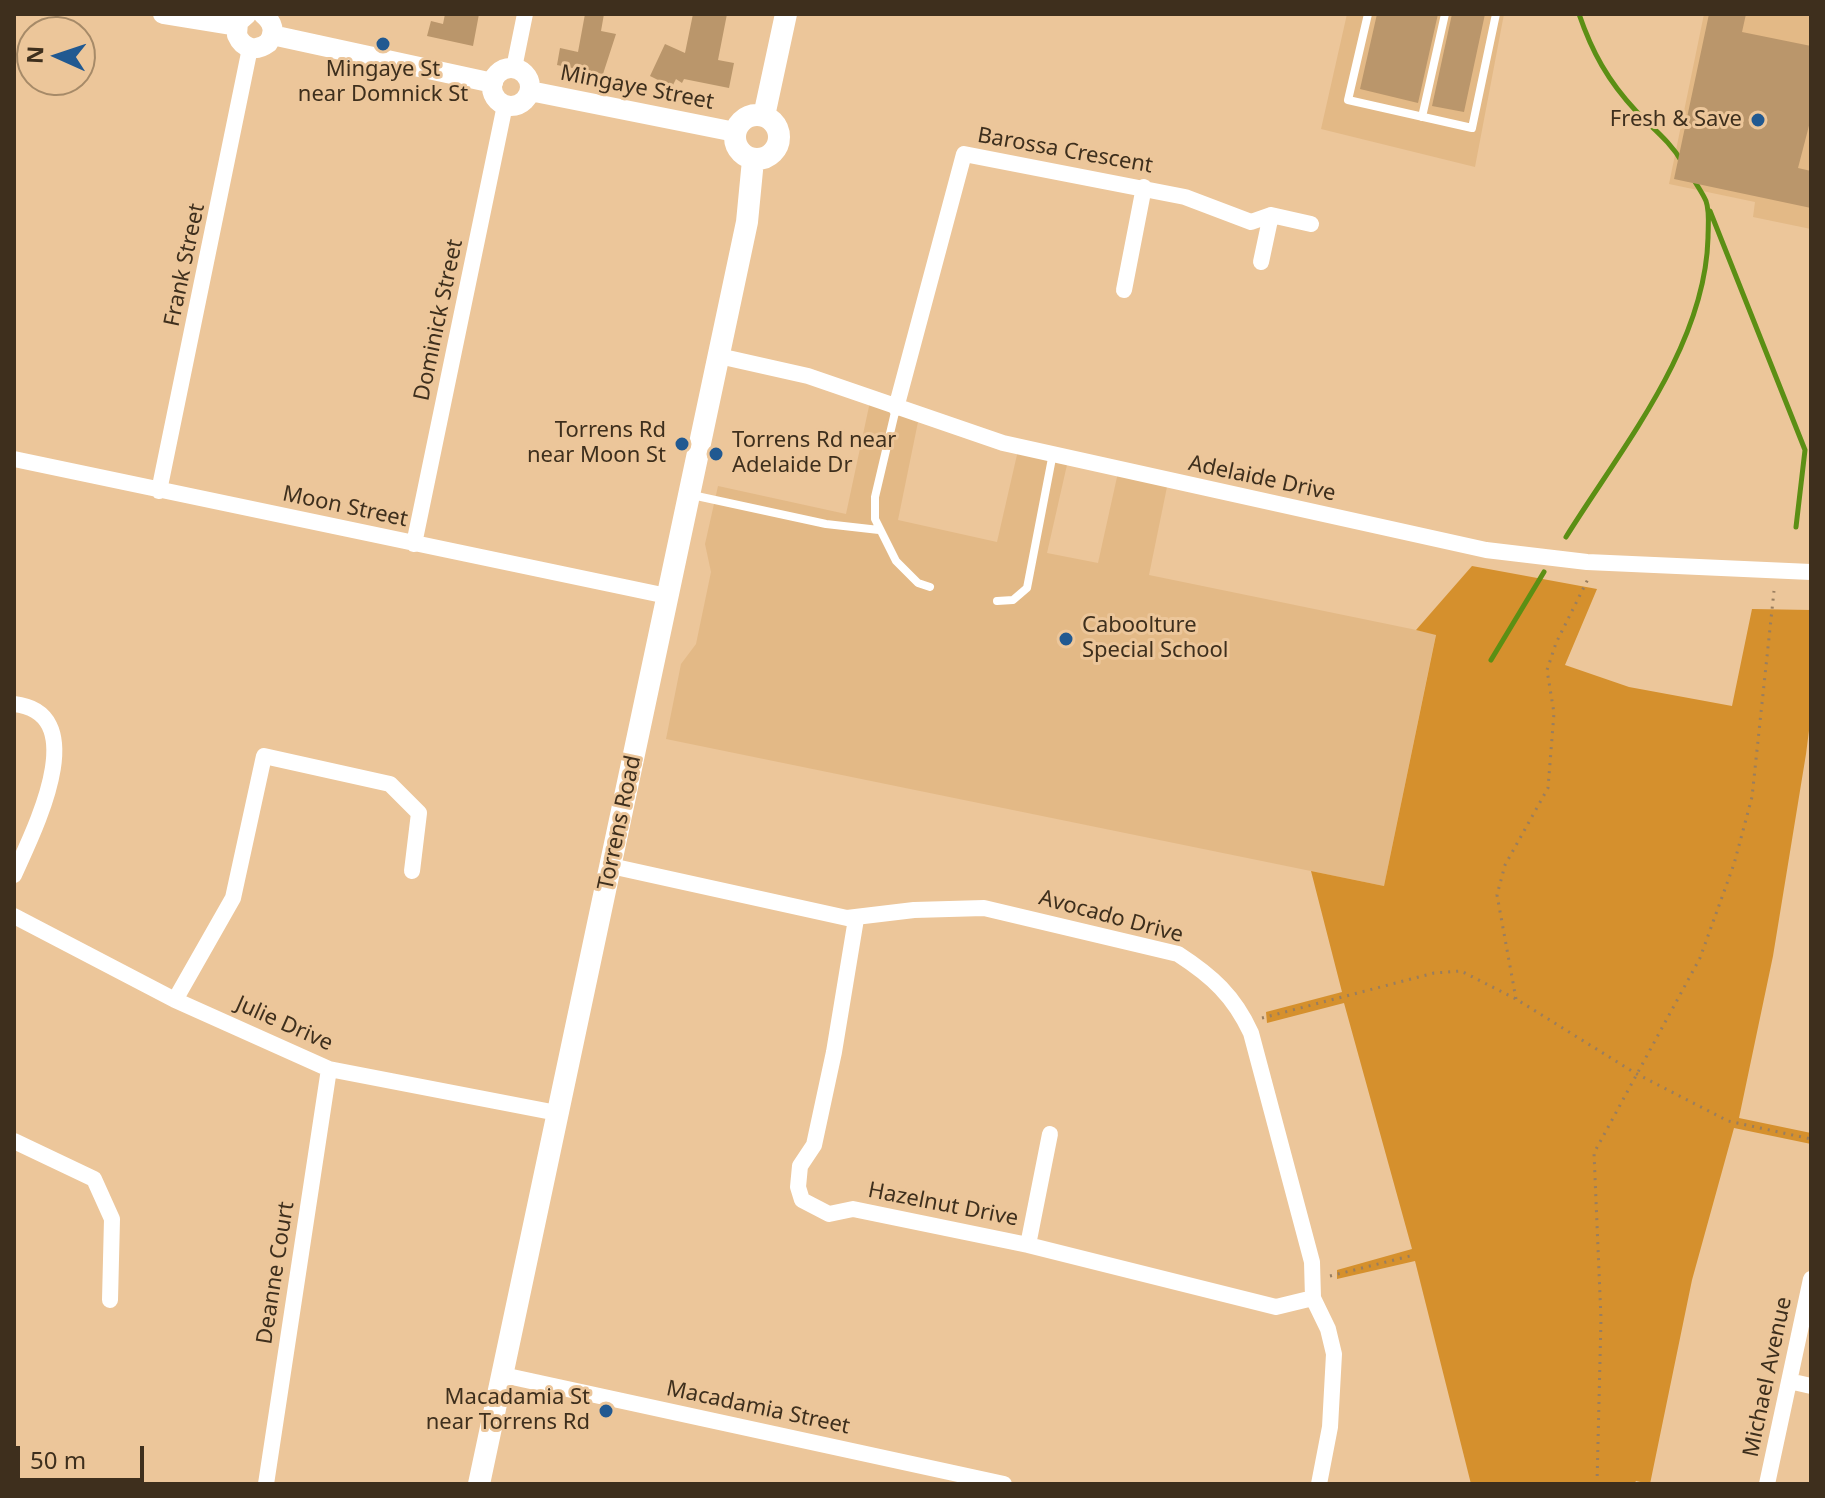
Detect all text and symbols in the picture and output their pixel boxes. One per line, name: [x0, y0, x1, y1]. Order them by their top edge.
north arrow: [16, 16, 96, 96]
marker: Mingaye St near Domnick St: [374, 35, 392, 53]
text: N: [19, 45, 49, 65]
place label: Mingaye St near Domnick St: [298, 57, 468, 108]
street label: Mingaye Street: [558, 60, 716, 116]
place label: Fresh & Save: [1610, 107, 1742, 133]
marker: Fresh & Save: [1749, 111, 1767, 129]
street label: Barossa Crescent: [975, 123, 1155, 179]
street label: Frank Street: [159, 201, 211, 329]
street label: Dominick Street: [409, 237, 469, 403]
place label: Torrens Rd near Moon St: [527, 418, 666, 470]
place label: Torrens Rd near Adelaide Dr: [732, 428, 896, 480]
marker: Torrens Rd near Moon St: [673, 435, 691, 453]
marker: Torrens Rd near Adelaide Dr: [707, 445, 725, 463]
street label: Adelaide Drive: [1186, 451, 1338, 507]
street label: Moon Street: [280, 481, 410, 533]
place label: Caboolture Special School: [1082, 613, 1229, 664]
marker: Caboolture Special School: [1057, 630, 1075, 648]
street label: Torrens Road: [593, 753, 647, 893]
street label: Avocado Drive: [1036, 885, 1186, 949]
street label: Julie Drive: [231, 991, 337, 1057]
street label: Hazelnut Drive: [866, 1178, 1020, 1232]
street label: Deanne Court: [252, 1200, 300, 1346]
street label: Michael Avenue: [1738, 1294, 1798, 1460]
street label: Macadamia Street: [664, 1376, 852, 1440]
place label: Macadamia St near Torrens Rd: [426, 1385, 590, 1436]
marker: Macadamia St near Torrens Rd: [597, 1402, 615, 1420]
scale bar: [20, 1430, 148, 1480]
text: 50 m: [30, 1443, 86, 1476]

